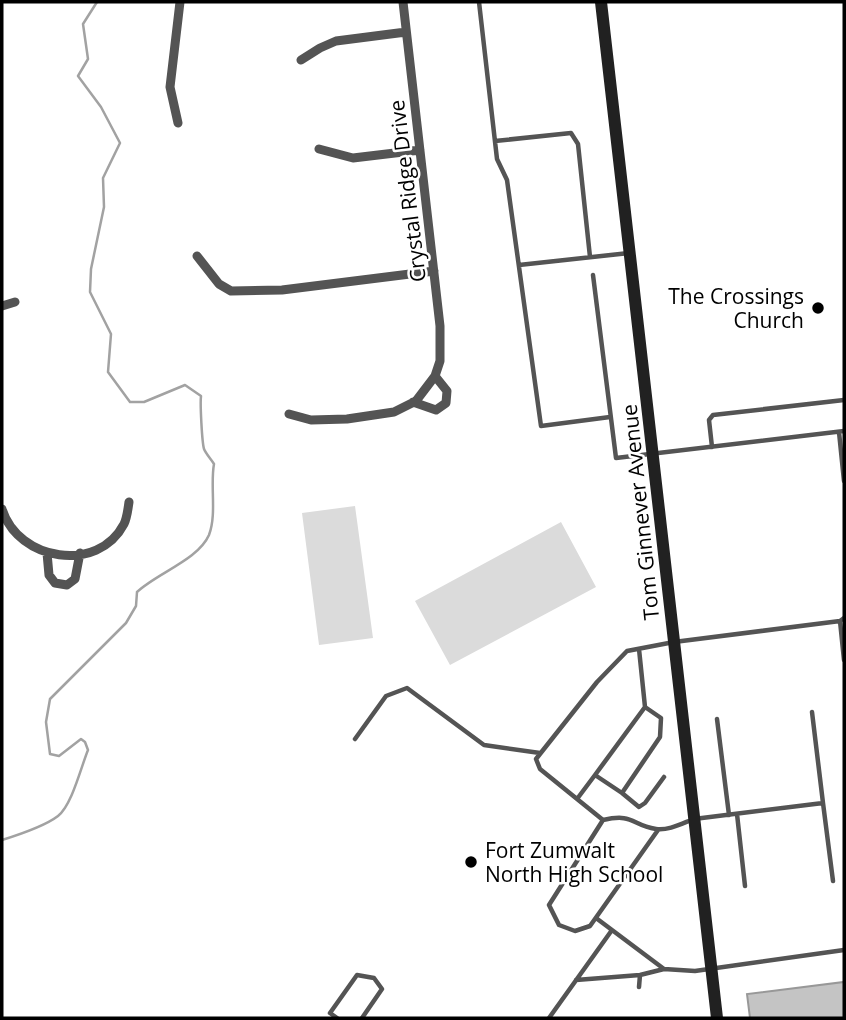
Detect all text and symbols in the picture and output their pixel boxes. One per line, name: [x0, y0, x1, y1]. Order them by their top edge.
street label: Crystal Ridge Drive: [382, 98, 432, 284]
place label: The Crossings Church: [668, 282, 804, 334]
marker: The Crossings Church: [810, 300, 826, 316]
street label: Tom Ginnever Avenue: [615, 403, 665, 621]
place label: Fort Zumwalt North High School: [485, 836, 663, 888]
marker: Fort Zumwalt North High School: [463, 854, 479, 870]

